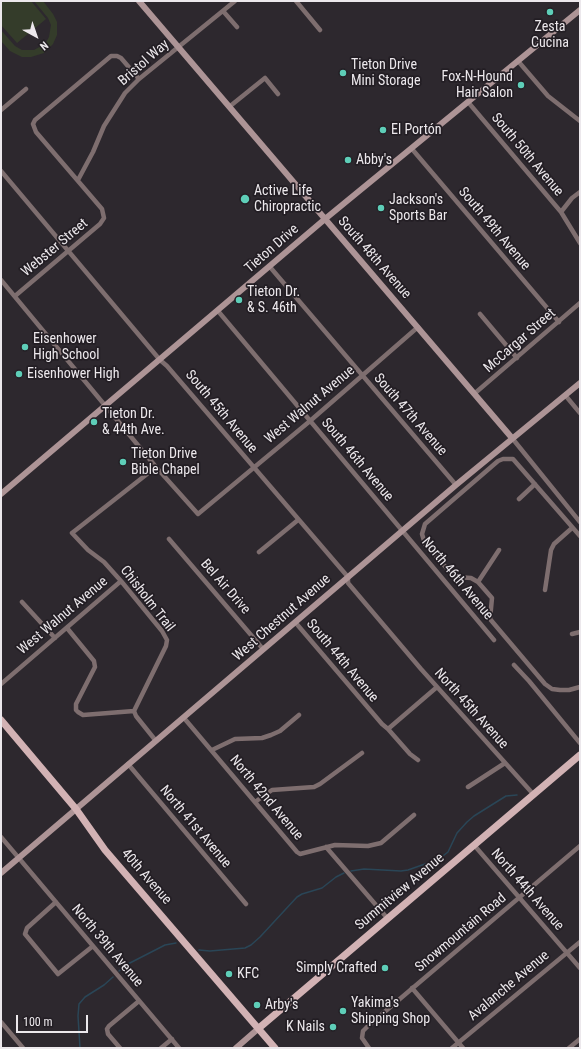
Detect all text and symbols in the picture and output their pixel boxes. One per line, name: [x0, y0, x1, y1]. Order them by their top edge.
marker: Zesta Cucina: [545, 7, 555, 17]
north arrow: [16, 16, 56, 56]
place label: Zesta Cucina: [531, 19, 569, 52]
street label: Bristol Way: [115, 36, 173, 90]
text: N: [37, 38, 51, 53]
place label: Tieton Drive Mini Storage: [351, 57, 420, 90]
marker: Tieton Drive Mini Storage: [338, 68, 348, 78]
place label: Fox-N-Hound Hair Salon: [442, 69, 513, 102]
marker: Fox-N-Hound Hair Salon: [516, 80, 526, 90]
street label: South 50th Avenue: [487, 110, 567, 200]
place label: El Portón: [391, 122, 442, 138]
marker: El Portón: [378, 125, 388, 135]
place label: Abby's: [356, 152, 392, 168]
marker: Abby's: [343, 155, 353, 165]
place label: Active Life Chiropractic: [254, 183, 321, 216]
street label: South 49th Avenue: [454, 184, 534, 274]
place label: Jackson's Sports Bar: [389, 192, 447, 224]
marker: Active Life Chiropractic: [239, 193, 251, 205]
marker: Jackson's Sports Bar: [376, 203, 386, 213]
street label: South 48th Avenue: [334, 213, 414, 303]
street label: Webster Street: [18, 215, 92, 281]
street label: Tieton Drive: [242, 221, 302, 277]
place label: Tieton Dr. & S. 46th: [247, 284, 300, 316]
marker: Tieton Dr. & S. 46th: [234, 295, 244, 305]
street label: McCargar Street: [481, 305, 559, 377]
place label: Eisenhower High School: [33, 331, 100, 364]
marker: Eisenhower High School: [20, 342, 30, 352]
street label: West Walnut Avenue: [262, 362, 358, 448]
place label: Eisenhower High: [27, 366, 119, 382]
street label: South 45th Avenue: [181, 367, 261, 457]
marker: Eisenhower High: [14, 369, 24, 379]
street label: South 47th Avenue: [370, 370, 450, 460]
place label: Tieton Dr. & 44th Ave.: [102, 406, 165, 438]
street label: South 46th Avenue: [317, 415, 397, 505]
marker: Tieton Dr. & 44th Ave.: [89, 417, 99, 427]
place label: Tieton Drive Bible Chapel: [131, 446, 200, 478]
marker: Tieton Drive Bible Chapel: [118, 457, 128, 467]
street label: North 46th Avenue: [418, 534, 496, 624]
street label: Bel Air Drive: [197, 556, 253, 618]
street label: Chisholm Trail: [116, 563, 178, 635]
street label: West Chestnut Avenue: [230, 571, 334, 665]
street label: West Walnut Avenue: [15, 573, 111, 659]
street label: South 44th Avenue: [302, 616, 382, 706]
street label: North 45th Avenue: [430, 665, 512, 753]
street label: North 42nd Avenue: [226, 752, 306, 844]
street label: North 41st Avenue: [156, 782, 234, 872]
street label: 40th Avenue: [117, 846, 175, 908]
street label: North 44th Avenue: [487, 846, 567, 934]
street label: Summitview Avenue: [352, 850, 448, 934]
street label: Snowmountain Road: [412, 890, 510, 976]
street label: North 39th Avenue: [68, 901, 146, 991]
street label: Avalanche Avenue: [465, 947, 553, 1025]
place label: Simply Crafted: [296, 960, 377, 976]
marker: Simply Crafted: [380, 963, 390, 973]
place label: KFC: [237, 966, 259, 982]
marker: KFC: [224, 969, 234, 979]
place label: Yakima's Shipping Shop: [351, 995, 430, 1028]
place label: Arby's: [265, 997, 298, 1013]
marker: Arby's: [252, 1000, 262, 1010]
marker: Yakima's Shipping Shop: [338, 1006, 348, 1016]
scale bar: [18, 1007, 90, 1033]
text: 100 m: [23, 1015, 53, 1029]
place label: K Nails: [286, 1019, 325, 1035]
marker: K Nails: [328, 1022, 338, 1032]

